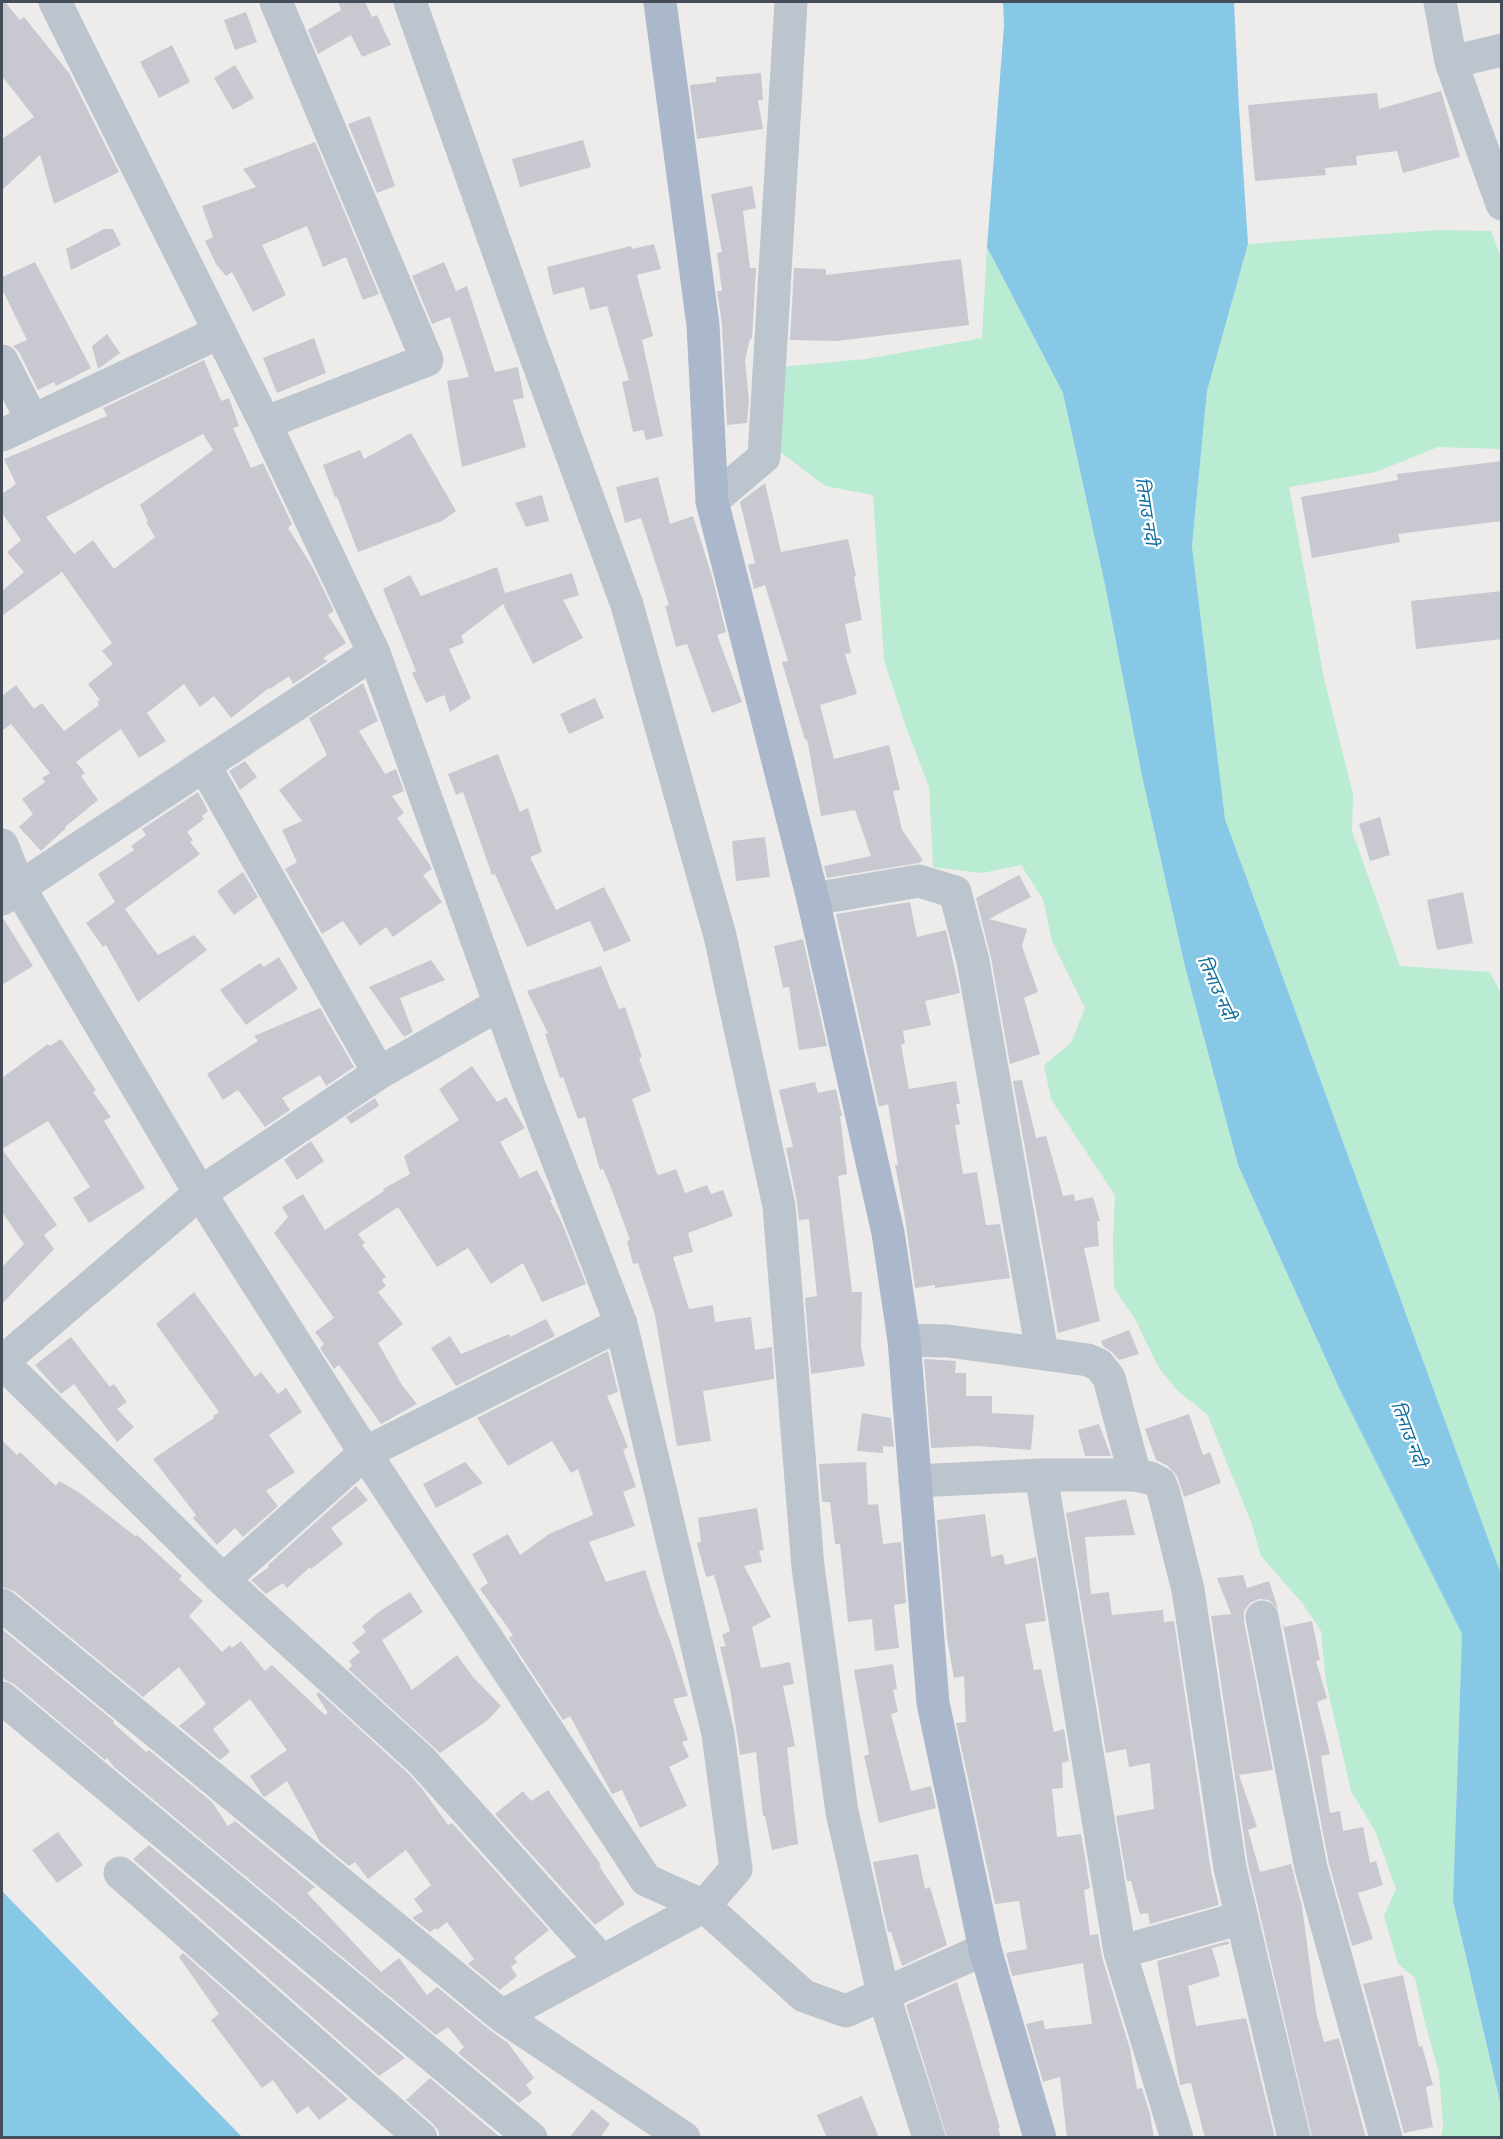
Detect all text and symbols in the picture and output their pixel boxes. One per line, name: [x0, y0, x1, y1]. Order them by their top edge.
water label: तिनाउ नदी: [1130, 476, 1162, 546]
water label: तिनाउ नदी: [1192, 952, 1240, 1024]
water label: तिनाउ नदी: [1386, 1398, 1430, 1470]

